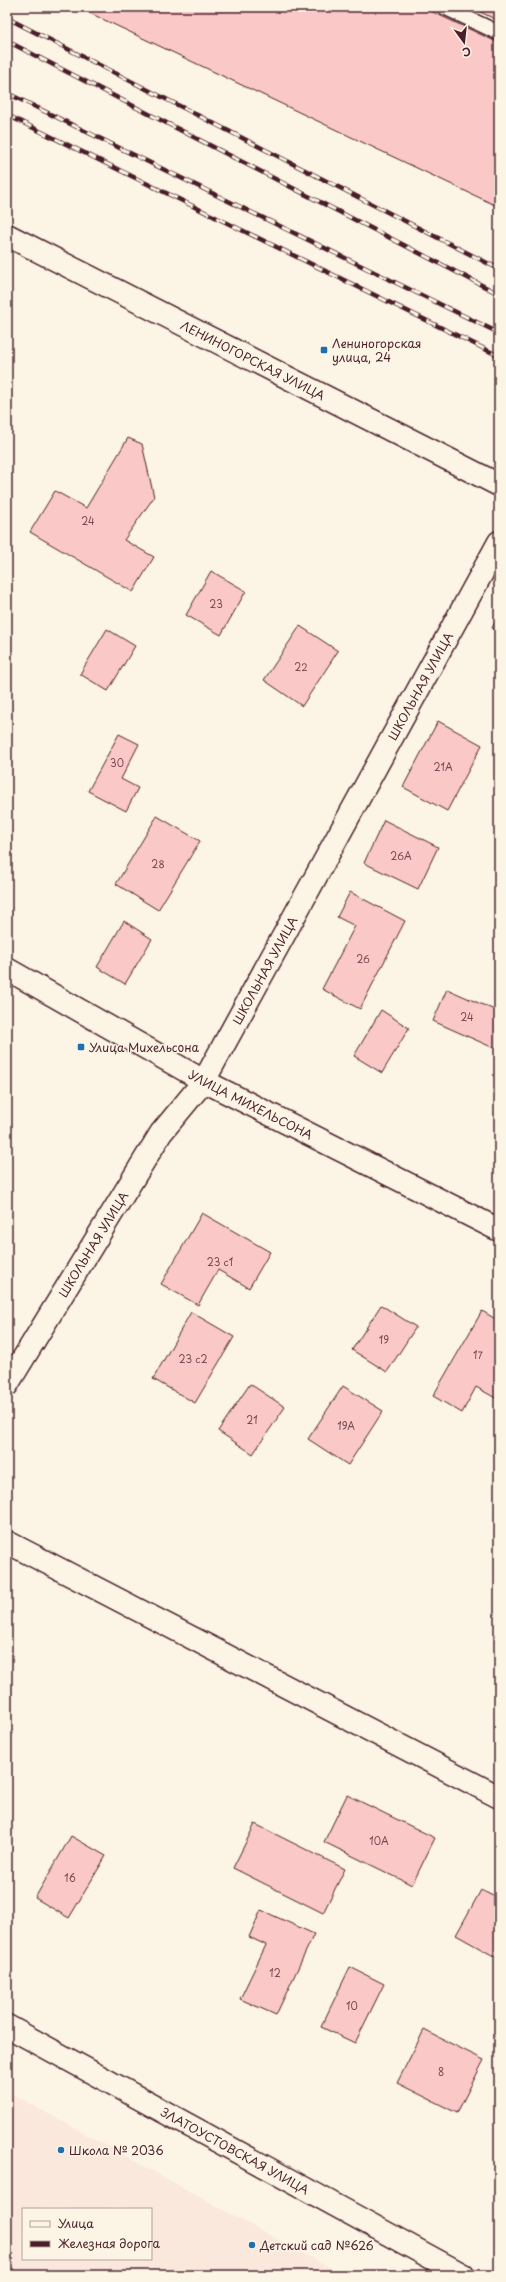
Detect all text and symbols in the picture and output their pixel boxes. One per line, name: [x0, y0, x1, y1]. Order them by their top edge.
north arrow: [444, 22, 484, 62]
text: С: [461, 43, 473, 61]
street label: ЛЕНИНОГОРСКАЯ УЛИЦА: [178, 316, 328, 404]
place label: Лениногорская улица, 24: [332, 334, 421, 366]
marker: Лениногорская улица, 24: [319, 345, 329, 355]
house number: 24: [81, 513, 95, 528]
house number: 23: [209, 596, 223, 611]
street label: ШКОЛЬНАЯ УЛИЦА: [383, 629, 457, 744]
house number: 22: [294, 659, 308, 674]
house number: 30: [110, 755, 124, 770]
house number: 21А: [433, 759, 453, 774]
house number: 26А: [390, 848, 412, 863]
house number: 28: [151, 856, 165, 871]
street label: ШКОЛЬНАЯ УЛИЦА: [228, 913, 302, 1028]
house number: 26: [356, 951, 370, 966]
house number: 24: [460, 1009, 474, 1024]
place label: Улица Михельсона: [89, 1038, 200, 1056]
marker: Улица Михельсона: [76, 1042, 86, 1052]
street label: УЛИЦА МИХЕЛЬСОНА: [186, 1065, 316, 1144]
street label: ШКОЛЬНАЯ УЛИЦА: [54, 1188, 132, 1301]
house number: 23 с1: [207, 1254, 233, 1269]
house number: 19: [379, 1332, 389, 1347]
house number: 17: [473, 1347, 484, 1362]
house number: 23 с2: [179, 1351, 207, 1366]
house number: 21: [246, 1412, 258, 1427]
house number: 19А: [337, 1418, 355, 1433]
house number: 10А: [369, 1833, 389, 1848]
house number: 16: [64, 1870, 76, 1885]
house number: 12: [269, 1965, 281, 1980]
house number: 10: [346, 1998, 358, 2013]
house number: 8: [438, 2064, 444, 2079]
street label: ЗЛАТОУСТОВСКАЯ УЛИЦА: [158, 2103, 313, 2198]
place label: Школа № 2036: [69, 2141, 164, 2159]
marker: Школа № 2036: [56, 2145, 66, 2155]
legend: [22, 2208, 152, 2260]
text: Улица: [58, 2214, 94, 2232]
text: Железная дорога: [58, 2234, 161, 2252]
place label: Детский сад №626: [259, 2236, 374, 2254]
marker: Детский сад №626: [247, 2240, 257, 2250]

